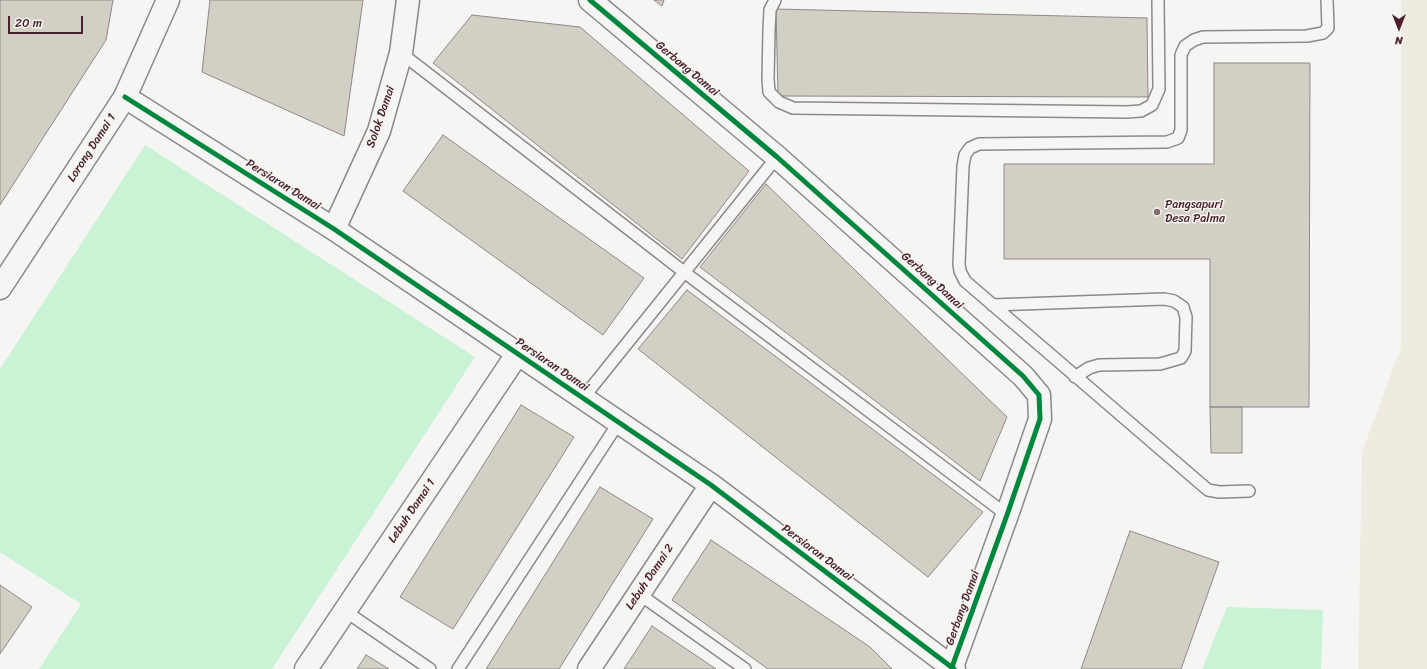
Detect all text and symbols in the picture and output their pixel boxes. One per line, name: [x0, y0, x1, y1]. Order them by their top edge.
scale bar: [10, 8, 85, 34]
north arrow: [1379, 8, 1419, 48]
text: 20 m: [15, 12, 42, 34]
text: N: [1395, 31, 1403, 50]
street label: Gerbang Damai: [652, 38, 722, 100]
street label: Solok Damai: [364, 84, 398, 150]
street label: Lorong Damai 1: [65, 111, 119, 185]
street label: Persiaran Damai: [243, 156, 323, 214]
place label: Pangsapuri Desa Palma: [1165, 198, 1225, 226]
marker: Pangsapuri Desa Palma: [1152, 207, 1162, 217]
street label: Gerbang Damai: [898, 249, 966, 313]
street label: Persiaran Damai: [513, 335, 591, 395]
street label: Lebuh Damai 1: [385, 476, 439, 546]
street label: Persiaran Damai: [779, 522, 855, 584]
street label: Lebuh Damai 2: [623, 541, 677, 613]
street label: Gerbang Damai: [943, 569, 983, 647]

